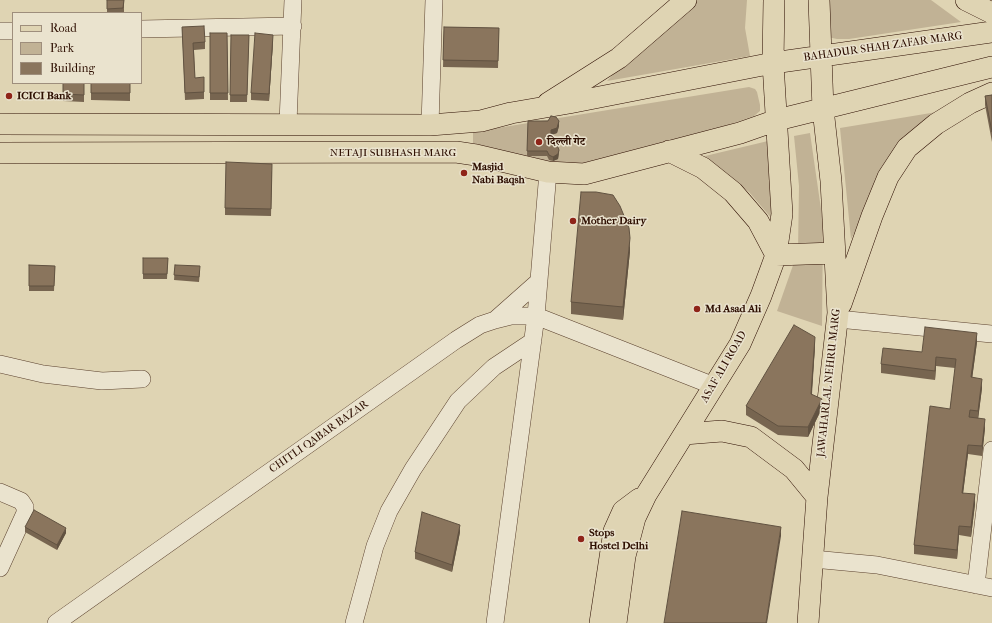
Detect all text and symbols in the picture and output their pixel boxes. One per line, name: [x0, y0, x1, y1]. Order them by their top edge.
legend: [12, 12, 142, 84]
text: Road: [50, 21, 77, 35]
street label: BAHADUR SHAH ZAFAR MARG: [803, 29, 963, 65]
text: Park: [50, 41, 74, 55]
text: Building: [50, 61, 95, 75]
place label: ICICI Bank: [17, 89, 71, 103]
marker: ICICI Bank: [4, 91, 14, 101]
place label: दिल्ली गेट: [547, 135, 585, 149]
marker: दिल्ली गेट: [534, 137, 544, 147]
street label: NETAJI SUBHASH MARG: [330, 146, 456, 160]
place label: Masjid Nabi Baqsh: [472, 160, 525, 186]
marker: Masjid Nabi Baqsh: [459, 168, 469, 178]
place label: Mother Dairy: [581, 214, 646, 228]
marker: Mother Dairy: [568, 216, 578, 226]
place label: Md Asad Ali: [705, 302, 761, 316]
marker: Md Asad Ali: [692, 304, 702, 314]
street label: JAWAHARLAL NEHRU MARG: [815, 308, 843, 458]
street label: ASAF ALI ROAD: [698, 329, 750, 405]
street label: CHITLI QABAR BAZAR: [267, 398, 371, 476]
place label: Stops Hostel Delhi: [589, 526, 648, 552]
marker: Stops Hostel Delhi: [576, 534, 586, 544]

